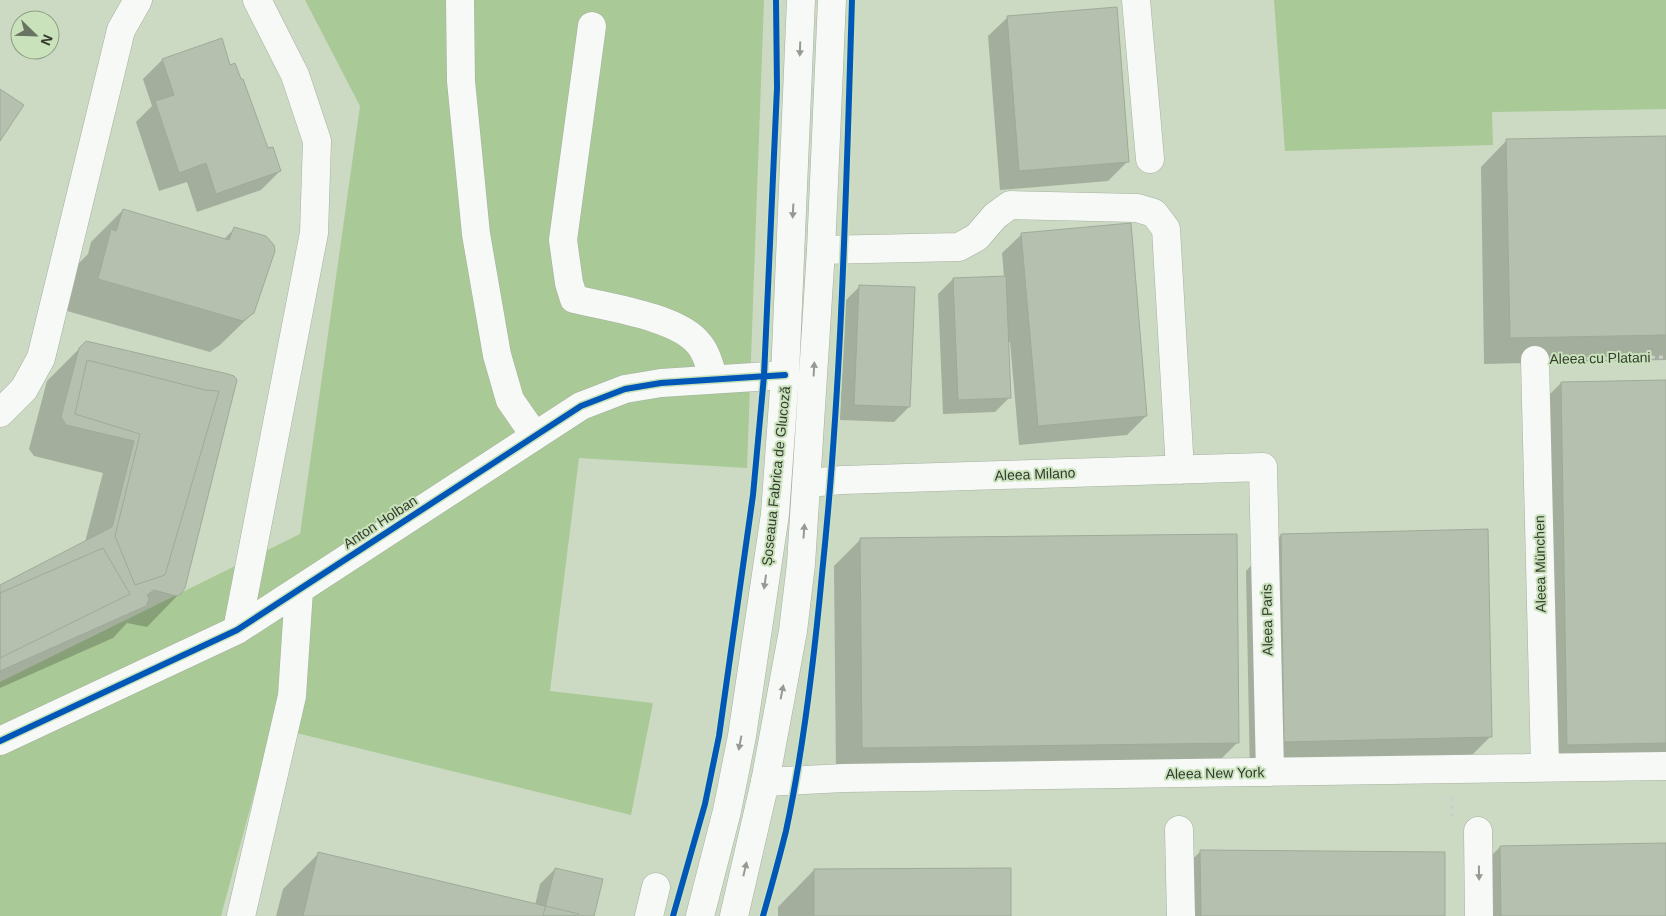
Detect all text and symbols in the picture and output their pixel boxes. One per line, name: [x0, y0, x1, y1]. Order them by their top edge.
north arrow: [10, 10, 60, 60]
text: N: [38, 32, 56, 48]
one-way arrow: [795, 41, 803, 57]
one-way arrow: [788, 203, 796, 219]
street label: Aleea cu Platani: [1549, 349, 1651, 367]
one-way arrow: [810, 361, 818, 377]
street label: Șoseaua Fabrica de Glucoză: [759, 385, 793, 567]
street label: Aleea Milano: [994, 465, 1076, 483]
street label: Anton Holban: [340, 492, 420, 552]
street label: Aleea München: [1531, 515, 1549, 613]
one-way arrow: [800, 523, 808, 539]
one-way arrow: [761, 575, 769, 591]
street label: Aleea Paris: [1258, 584, 1276, 656]
one-way arrow: [778, 684, 786, 700]
one-way arrow: [736, 735, 744, 751]
street label: Aleea New York: [1165, 764, 1266, 782]
one-way arrow: [741, 861, 749, 876]
one-way arrow: [1475, 866, 1483, 882]

